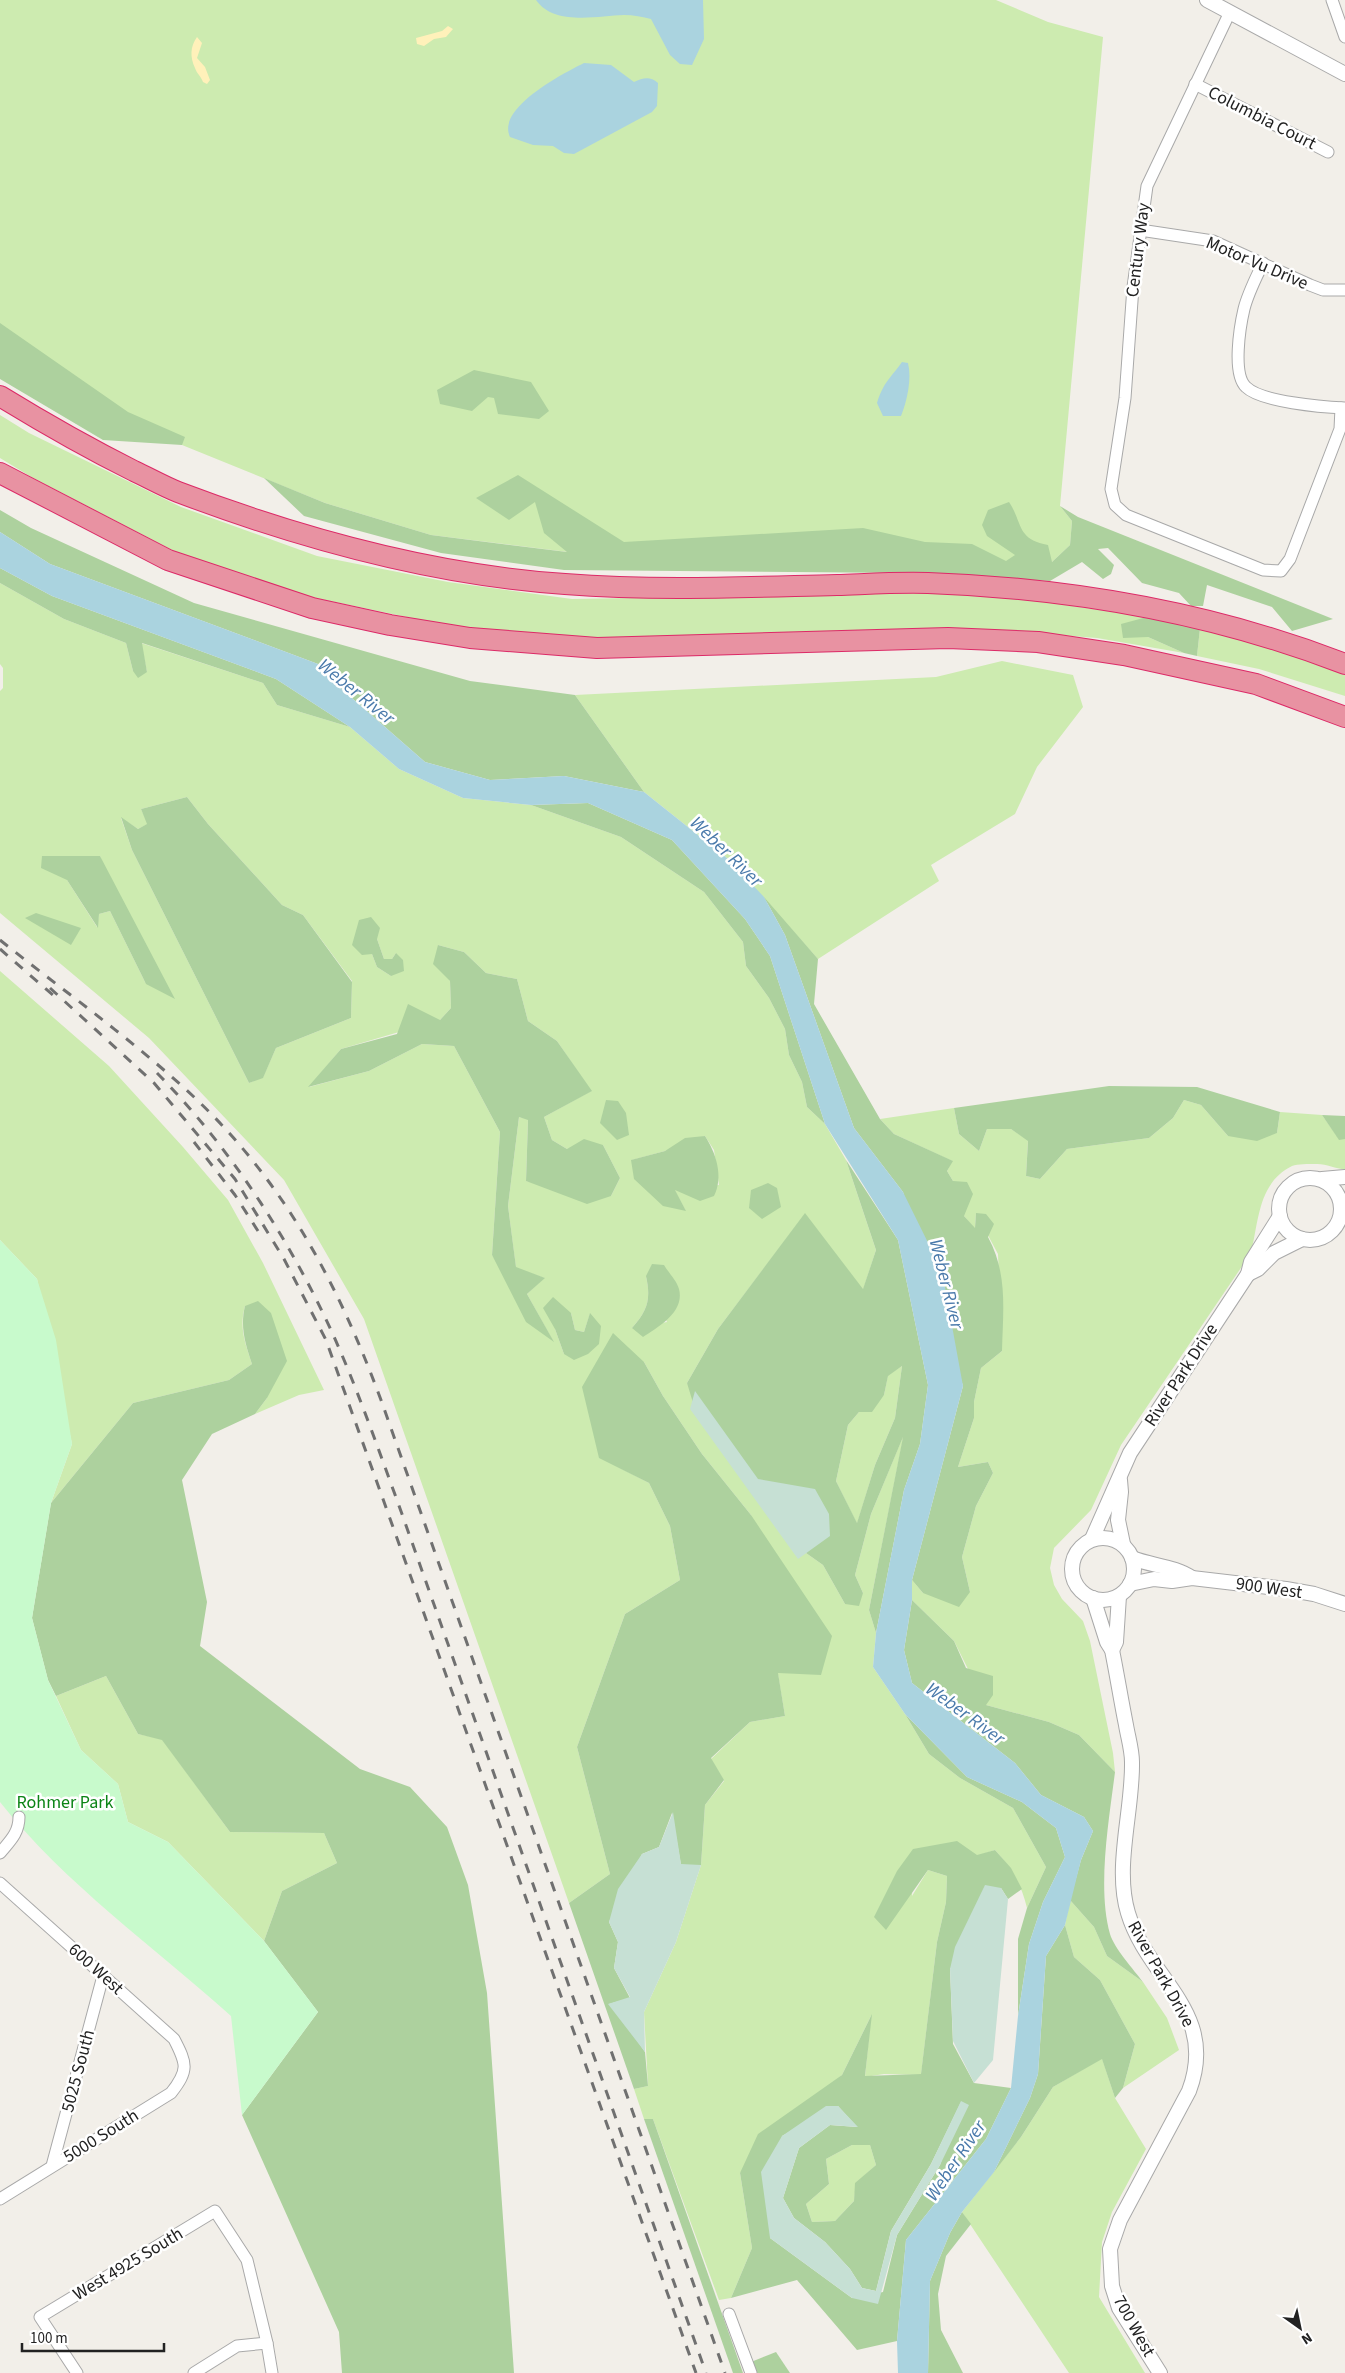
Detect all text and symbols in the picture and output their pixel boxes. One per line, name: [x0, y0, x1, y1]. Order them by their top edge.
street label: Columbia Court: [1204, 80, 1320, 156]
street label: Century Way: [1120, 201, 1156, 299]
street label: Motor Vu Drive: [1202, 230, 1312, 296]
water label: Weber River: [312, 653, 401, 732]
water label: Weber River: [684, 810, 770, 895]
water label: Weber River: [922, 1236, 971, 1333]
street label: River Park Drive: [1138, 1319, 1224, 1431]
street label: 900 West: [1234, 1571, 1304, 1605]
water label: Weber River: [920, 1676, 1011, 1753]
park label: Rohmer Park: [17, 1790, 114, 1815]
street label: River Park Drive: [1121, 1916, 1201, 2032]
street label: 600 West: [63, 1937, 129, 2001]
street label: 5025 South: [55, 2027, 101, 2115]
street label: 5000 South: [59, 2103, 143, 2169]
water label: Weber River: [919, 2114, 994, 2207]
street label: West 4925 South: [68, 2221, 188, 2307]
street label: 700 West: [1107, 2291, 1161, 2361]
north arrow: [1275, 2303, 1325, 2353]
scale bar: [22, 2320, 165, 2352]
text: N: [1297, 2327, 1316, 2349]
text: 100 m: [30, 2328, 68, 2349]

